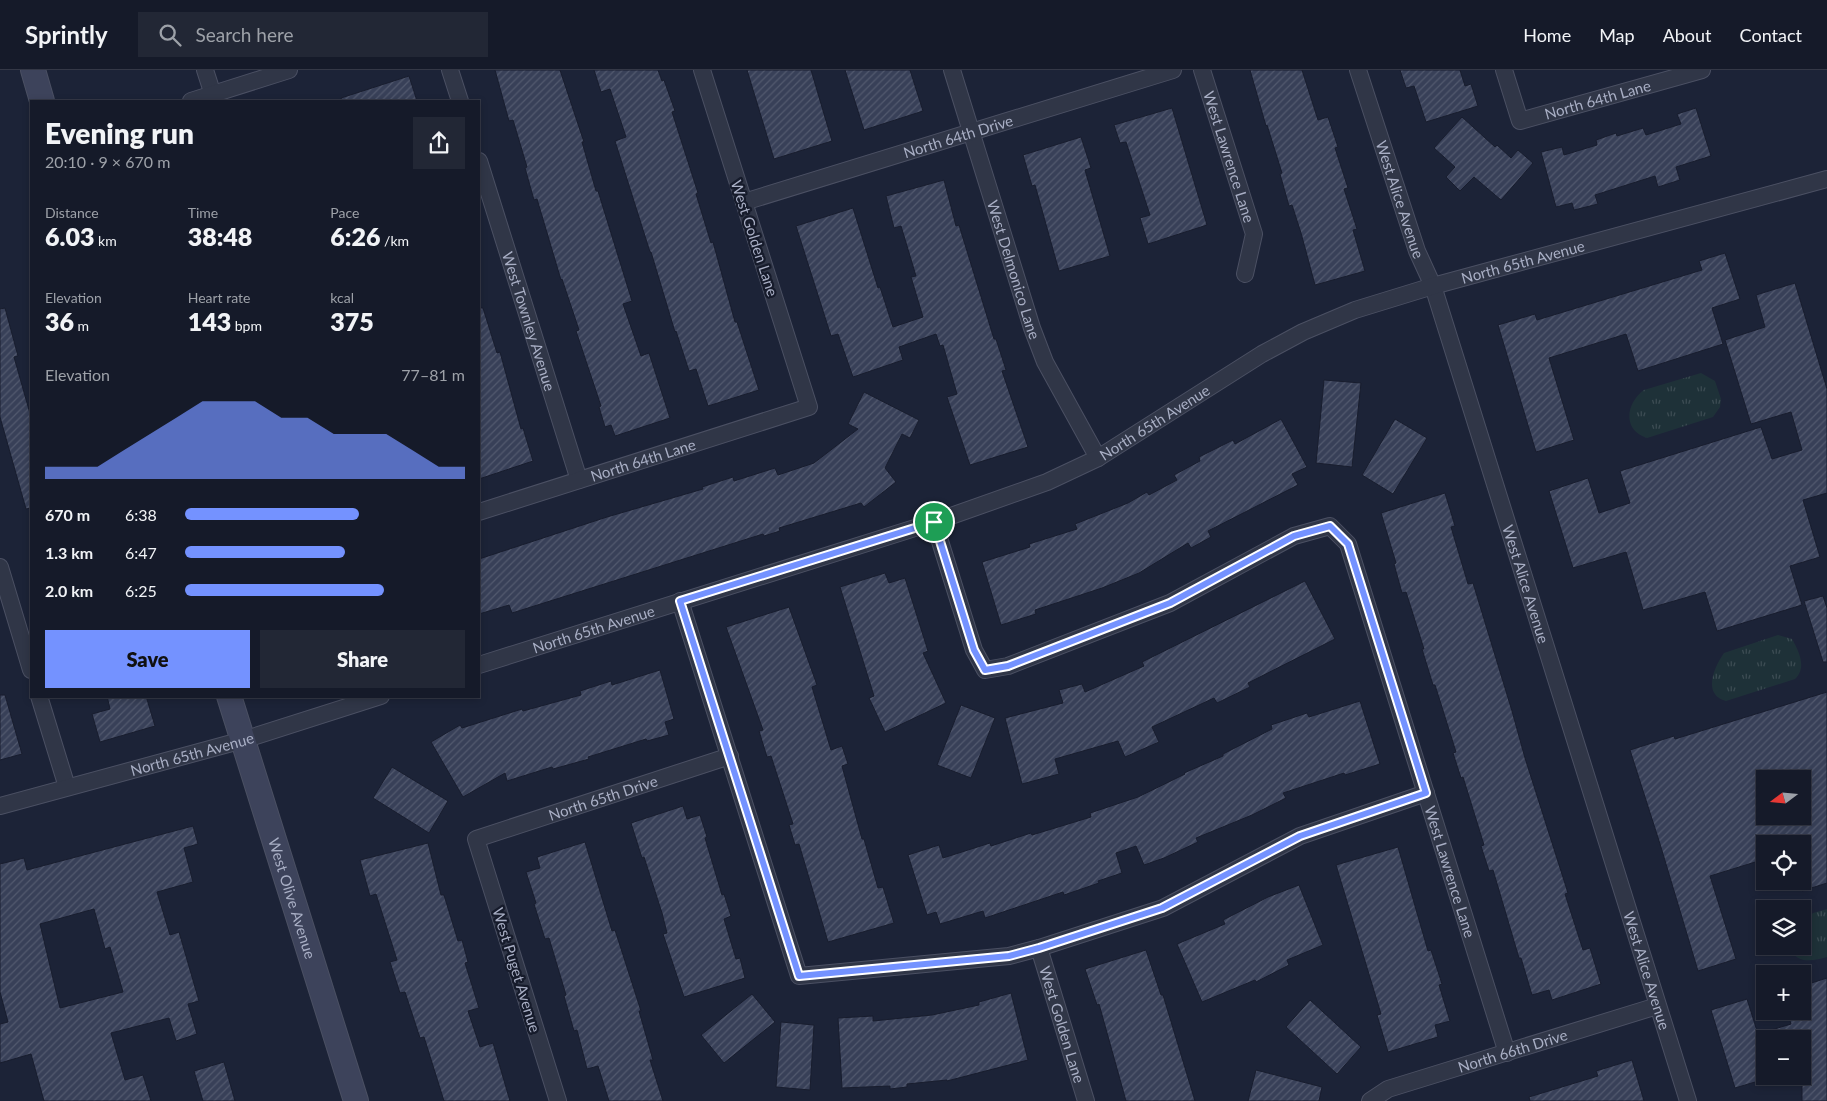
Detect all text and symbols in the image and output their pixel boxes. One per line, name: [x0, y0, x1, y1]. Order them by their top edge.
search box: [138, 12, 488, 57]
text: Sprintly: [25, 20, 108, 49]
icon: search: [156, 21, 184, 49]
text: Search here: [196, 23, 294, 46]
text: Home: [1523, 24, 1571, 46]
text: Map: [1599, 24, 1635, 46]
text: About: [1663, 24, 1712, 46]
text: Contact: [1740, 24, 1802, 46]
street label: North 64th Lane: [1543, 76, 1653, 123]
street label: West Lawrence Lane: [1200, 89, 1259, 225]
street label: North 64th Drive: [901, 111, 1015, 161]
text: Evening run: [45, 116, 194, 150]
button: share: [413, 117, 465, 169]
street label: West Alice Avenue: [1373, 138, 1428, 261]
text: 20:10 · 9 × 670 m: [45, 152, 170, 171]
street label: West Golden Lane: [728, 178, 782, 298]
street label: West Delmonico Lane: [984, 198, 1044, 342]
text: Distance: [45, 204, 99, 221]
text: Time: [188, 204, 218, 221]
text: Pace: [330, 204, 359, 221]
text: 6.03: [45, 221, 94, 251]
text: 38:48: [188, 221, 252, 251]
text: 6:26: [330, 221, 380, 251]
text: km: [94, 232, 117, 249]
text: /km: [380, 232, 409, 249]
street label: North 65th Avenue: [1459, 236, 1587, 287]
street label: West Townley Avenue: [499, 249, 560, 393]
text: Elevation: [45, 289, 102, 306]
text: Heart rate: [188, 289, 250, 306]
text: kcal: [330, 289, 354, 306]
text: 36: [45, 306, 74, 336]
text: 143: [188, 306, 231, 336]
text: 375: [330, 306, 374, 336]
text: m: [74, 317, 89, 334]
text: bpm: [231, 317, 262, 334]
text: Elevation: [45, 365, 110, 384]
text: 77–81 m: [401, 365, 465, 384]
street label: North 65th Avenue: [1096, 381, 1213, 464]
street label: North 64th Lane: [588, 435, 698, 485]
pin: [913, 501, 955, 543]
text: 670 m: [45, 505, 90, 524]
text: 6:38: [125, 505, 157, 524]
icon: arrive: [920, 508, 948, 536]
street label: West Alice Avenue: [1499, 522, 1553, 645]
text: 1.3 km: [45, 543, 93, 562]
text: 6:47: [125, 543, 157, 562]
text: 2.0 km: [45, 581, 93, 600]
text: 6:25: [125, 581, 157, 600]
street label: North 65th Avenue: [530, 601, 657, 657]
button: Save: [45, 630, 250, 688]
button: Share: [260, 630, 465, 688]
street label: North 65th Avenue: [128, 728, 256, 779]
north arrow: [1756, 770, 1811, 825]
map controls: [1756, 770, 1811, 1085]
street label: North 65th Drive: [546, 771, 660, 824]
street label: West Lawrence Lane: [1421, 803, 1479, 940]
button: locate: [1756, 835, 1811, 890]
street label: West Olive Avenue: [265, 836, 320, 961]
button: layers: [1756, 900, 1811, 955]
street label: West Puget Avenue: [489, 905, 545, 1035]
street label: West Alice Avenue: [1620, 909, 1674, 1032]
street label: West Golden Lane: [1036, 964, 1089, 1085]
button: +: [1756, 965, 1811, 1020]
street label: North 66th Drive: [1456, 1025, 1570, 1076]
button: −: [1756, 1030, 1811, 1085]

